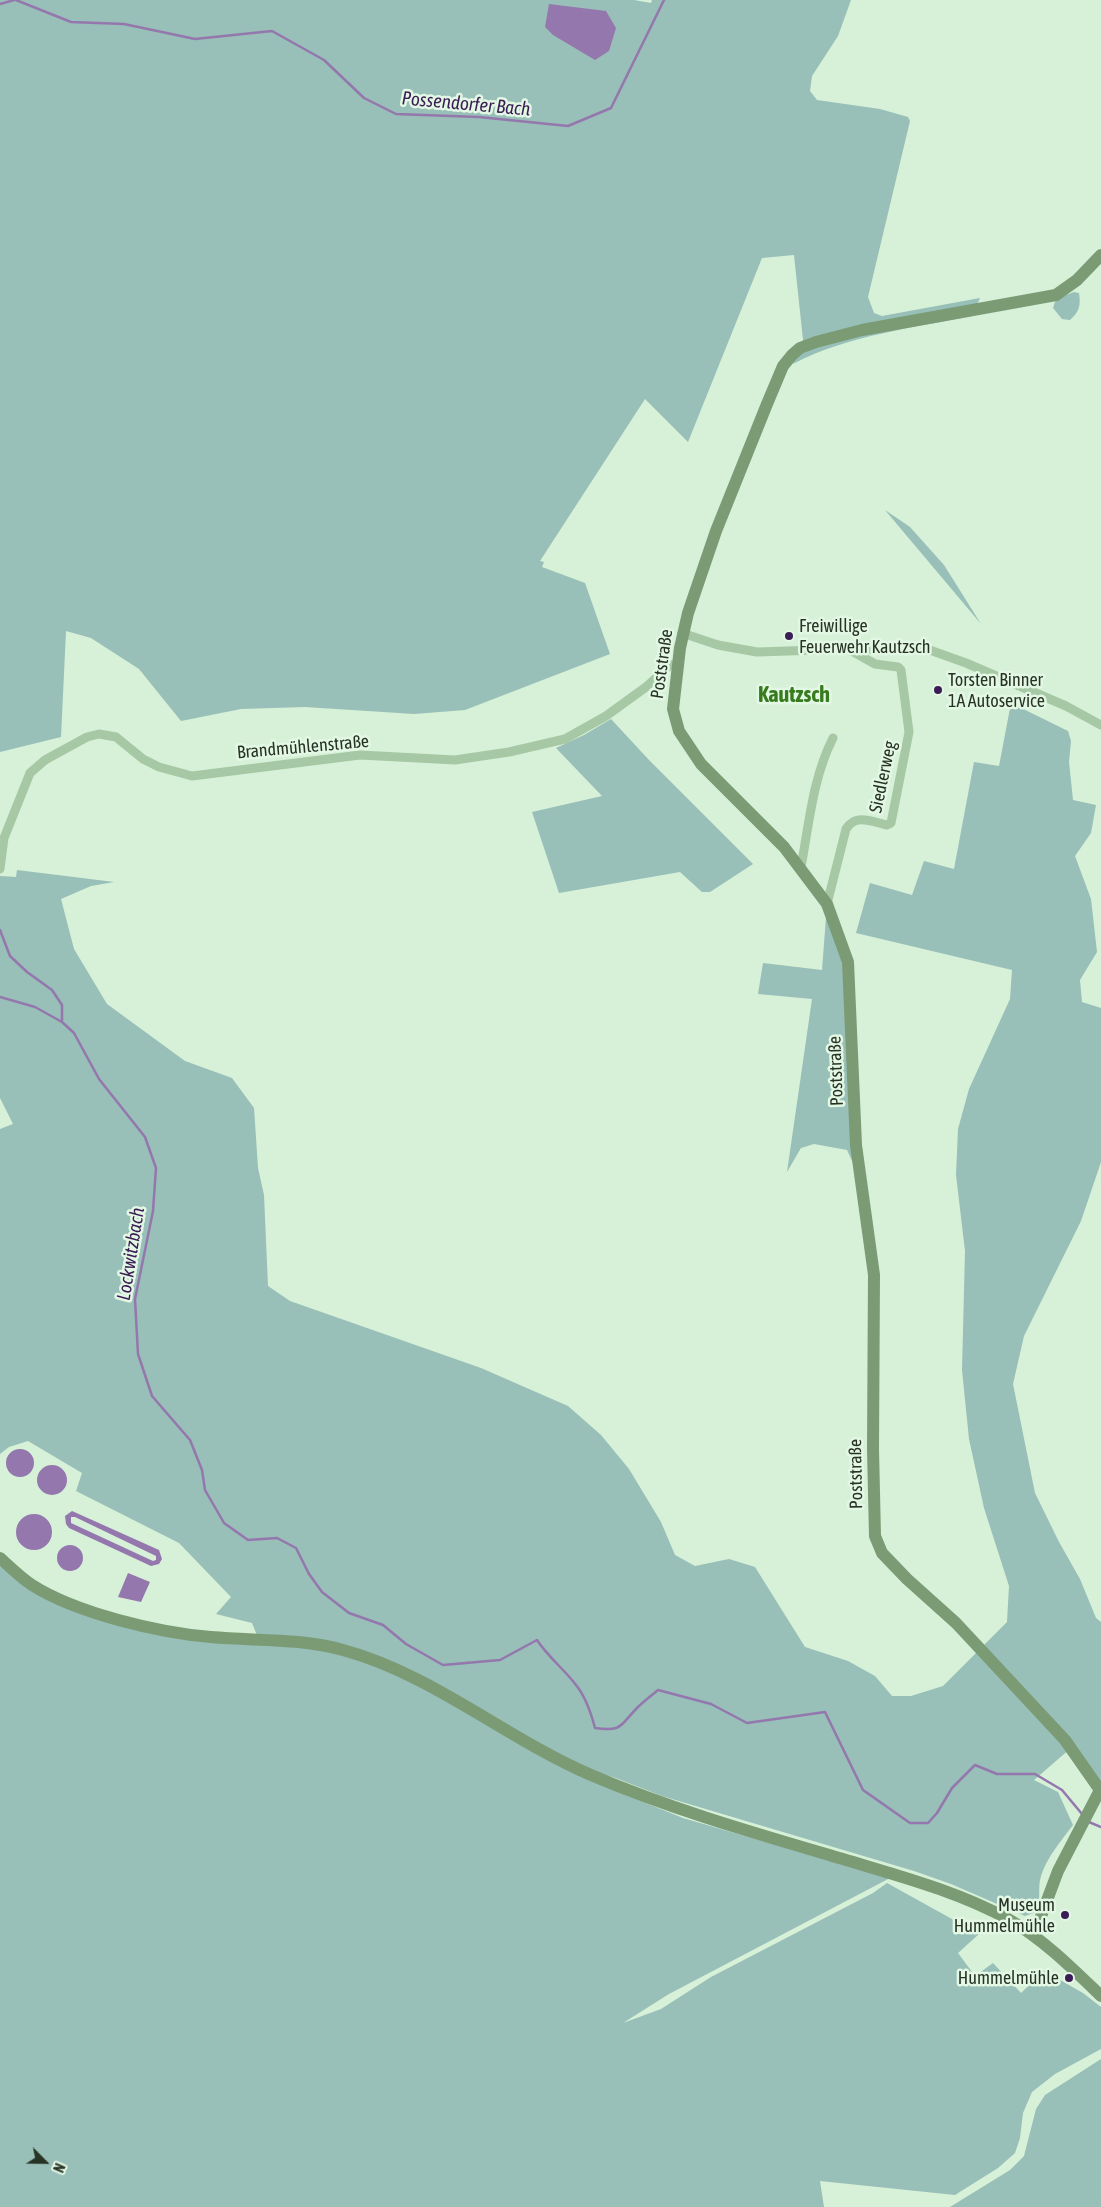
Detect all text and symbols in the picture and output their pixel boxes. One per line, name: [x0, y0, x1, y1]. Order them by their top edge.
water label: Possendorfer Bach: [401, 87, 531, 121]
place label: Freiwillige Feuerwehr Kautzsch: [799, 615, 930, 658]
street label: Poststraße: [646, 628, 678, 700]
marker: Freiwillige Feuerwehr Kautzsch: [783, 630, 795, 642]
place label: Torsten Binner 1A Autoservice: [948, 669, 1045, 712]
district label: Kautzsch: [758, 682, 830, 708]
marker: Torsten Binner 1A Autoservice: [932, 684, 944, 696]
street label: Brandmühlenstraße: [236, 730, 370, 764]
street label: Siedlerweg: [865, 739, 901, 815]
street label: Poststraße: [824, 1036, 848, 1106]
water label: Lockwitzbach: [112, 1206, 150, 1302]
street label: Poststraße: [845, 1439, 867, 1509]
place label: Museum Hummelmühle: [954, 1894, 1055, 1936]
marker: Museum Hummelmühle: [1059, 1909, 1071, 1921]
place label: Hummelmühle: [958, 1967, 1059, 1989]
marker: Hummelmühle: [1063, 1972, 1075, 1984]
north arrow: [20, 2137, 70, 2187]
text: N: [50, 2161, 68, 2175]

